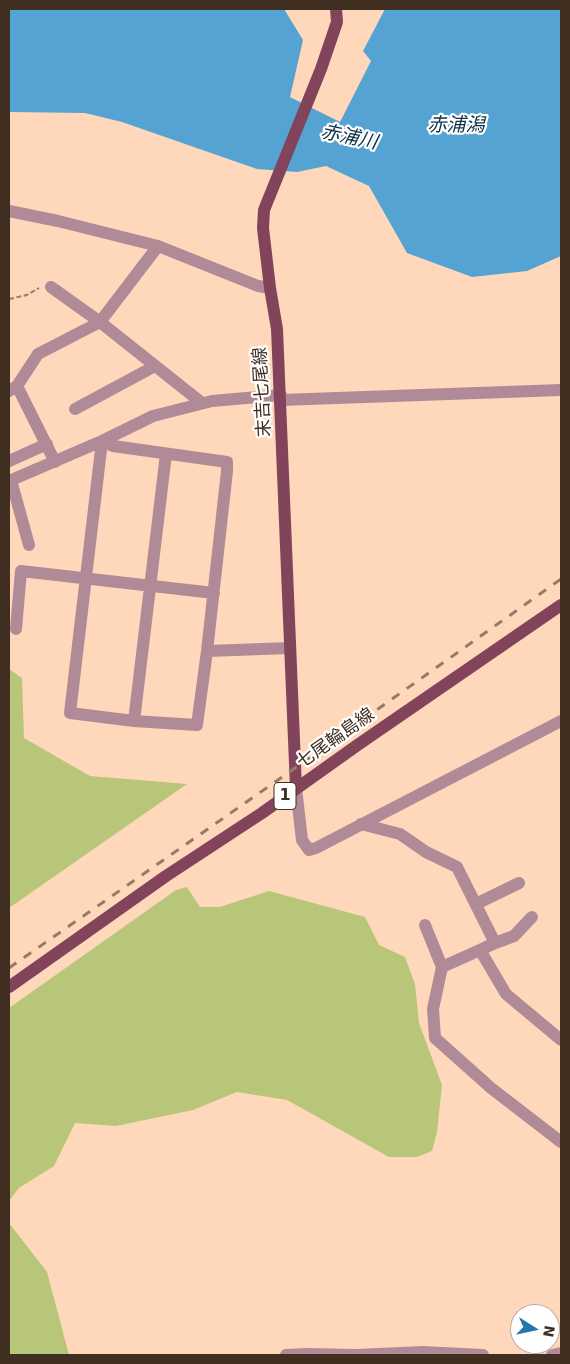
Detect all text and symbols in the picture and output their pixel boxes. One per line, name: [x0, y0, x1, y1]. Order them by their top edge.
water label: 赤浦潟: [428, 115, 484, 137]
water label: 赤浦川: [319, 121, 379, 155]
street label: 末吉七尾線: [250, 346, 276, 438]
street label: 七尾輪島線: [293, 704, 379, 774]
road number: 1: [274, 782, 296, 809]
north arrow: [510, 1304, 560, 1354]
text: N: [540, 1324, 558, 1339]

